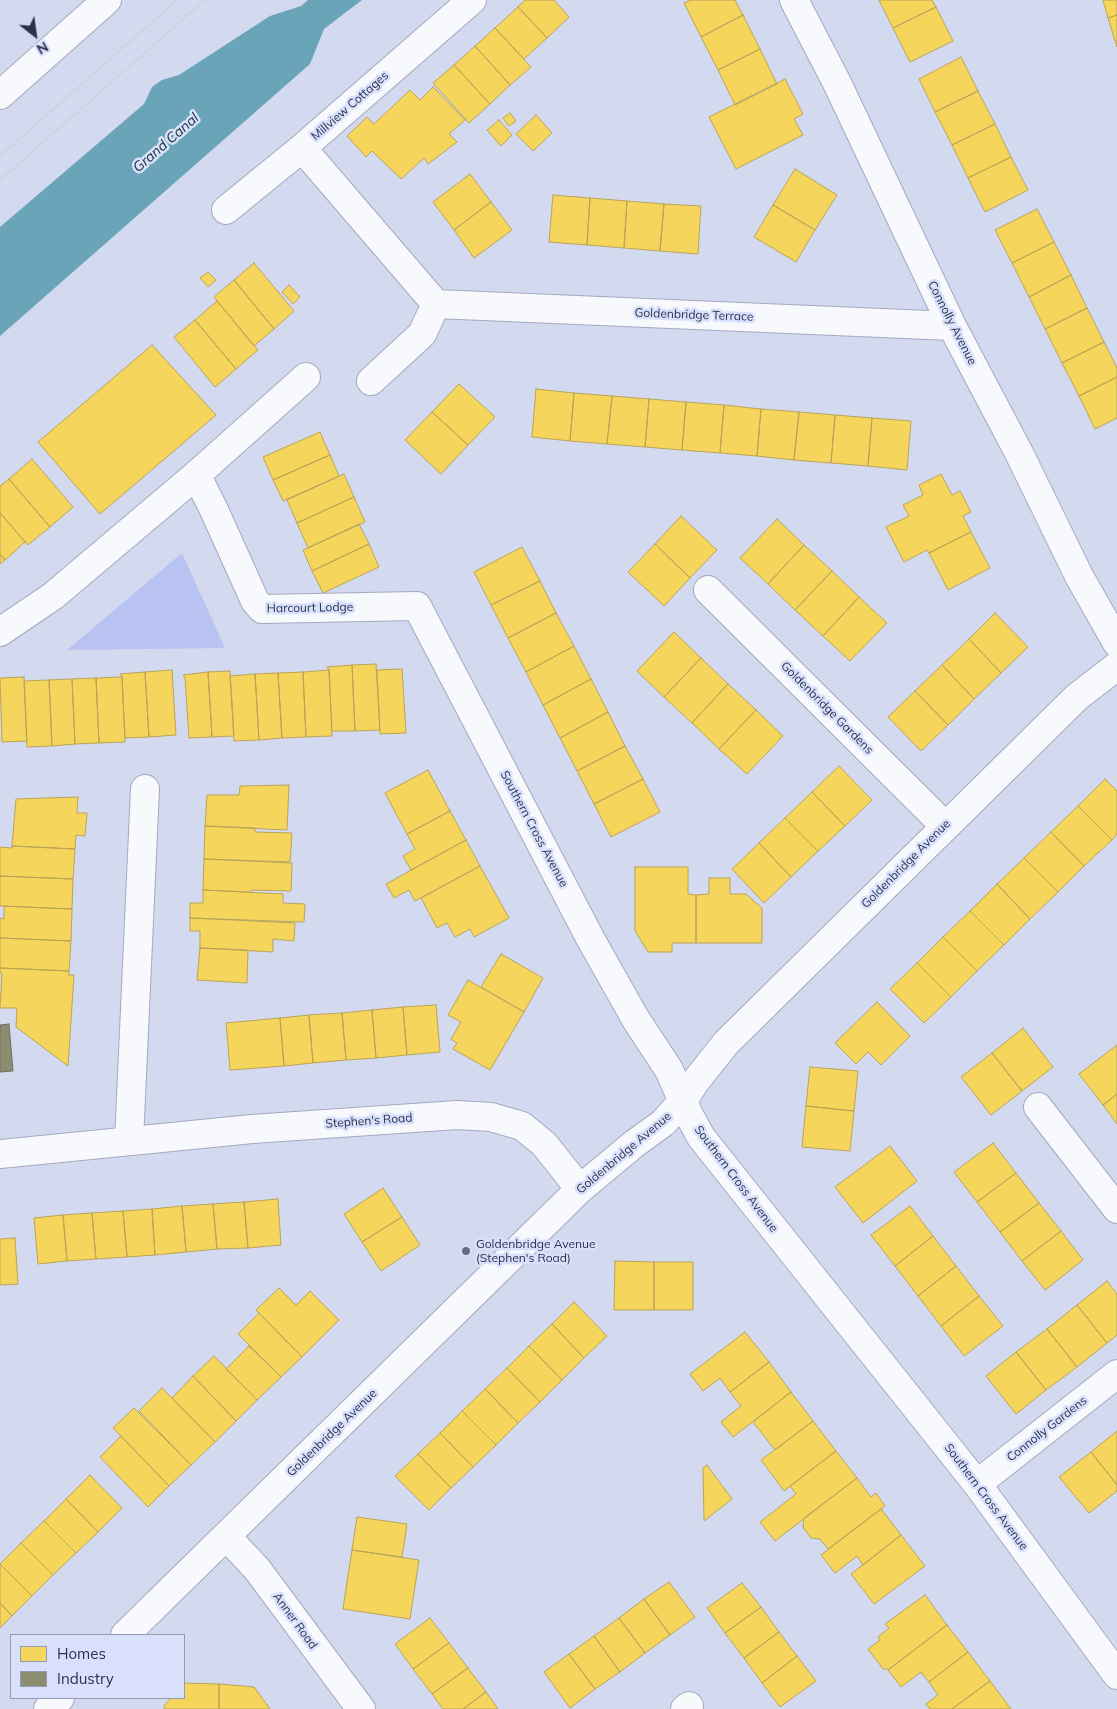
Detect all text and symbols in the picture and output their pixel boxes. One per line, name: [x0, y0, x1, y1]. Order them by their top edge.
north arrow: [10, 10, 60, 60]
text: N: [33, 38, 52, 58]
street label: Millview Cottages: [308, 68, 392, 144]
water label: Grand Canal: [130, 110, 202, 176]
street label: Connolly Avenue: [925, 278, 979, 368]
street label: Goldenbridge Terrace: [634, 306, 754, 324]
street label: Harcourt Lodge: [267, 600, 353, 616]
street label: Goldenbridge Gardens: [778, 659, 876, 757]
street label: Southern Cross Avenue: [497, 768, 571, 890]
street label: Goldenbridge Avenue: [859, 817, 953, 911]
street label: Goldenbridge Avenue: [574, 1109, 674, 1197]
street label: Stephen's Road: [325, 1111, 413, 1131]
street label: Southern Cross Avenue: [691, 1123, 781, 1235]
place label: Goldenbridge Avenue (Stephen's Road): [476, 1237, 596, 1265]
marker: Goldenbridge Avenue (Stephen's Road): [460, 1245, 472, 1257]
street label: Goldenbridge Avenue: [284, 1386, 380, 1480]
street label: Connolly Gardens: [1004, 1393, 1090, 1465]
street label: Southern Cross Avenue: [941, 1441, 1031, 1553]
street label: Anner Road: [270, 1590, 320, 1652]
legend: [10, 1634, 185, 1699]
text: Homes: [57, 1644, 106, 1663]
text: Industry: [57, 1669, 114, 1688]

